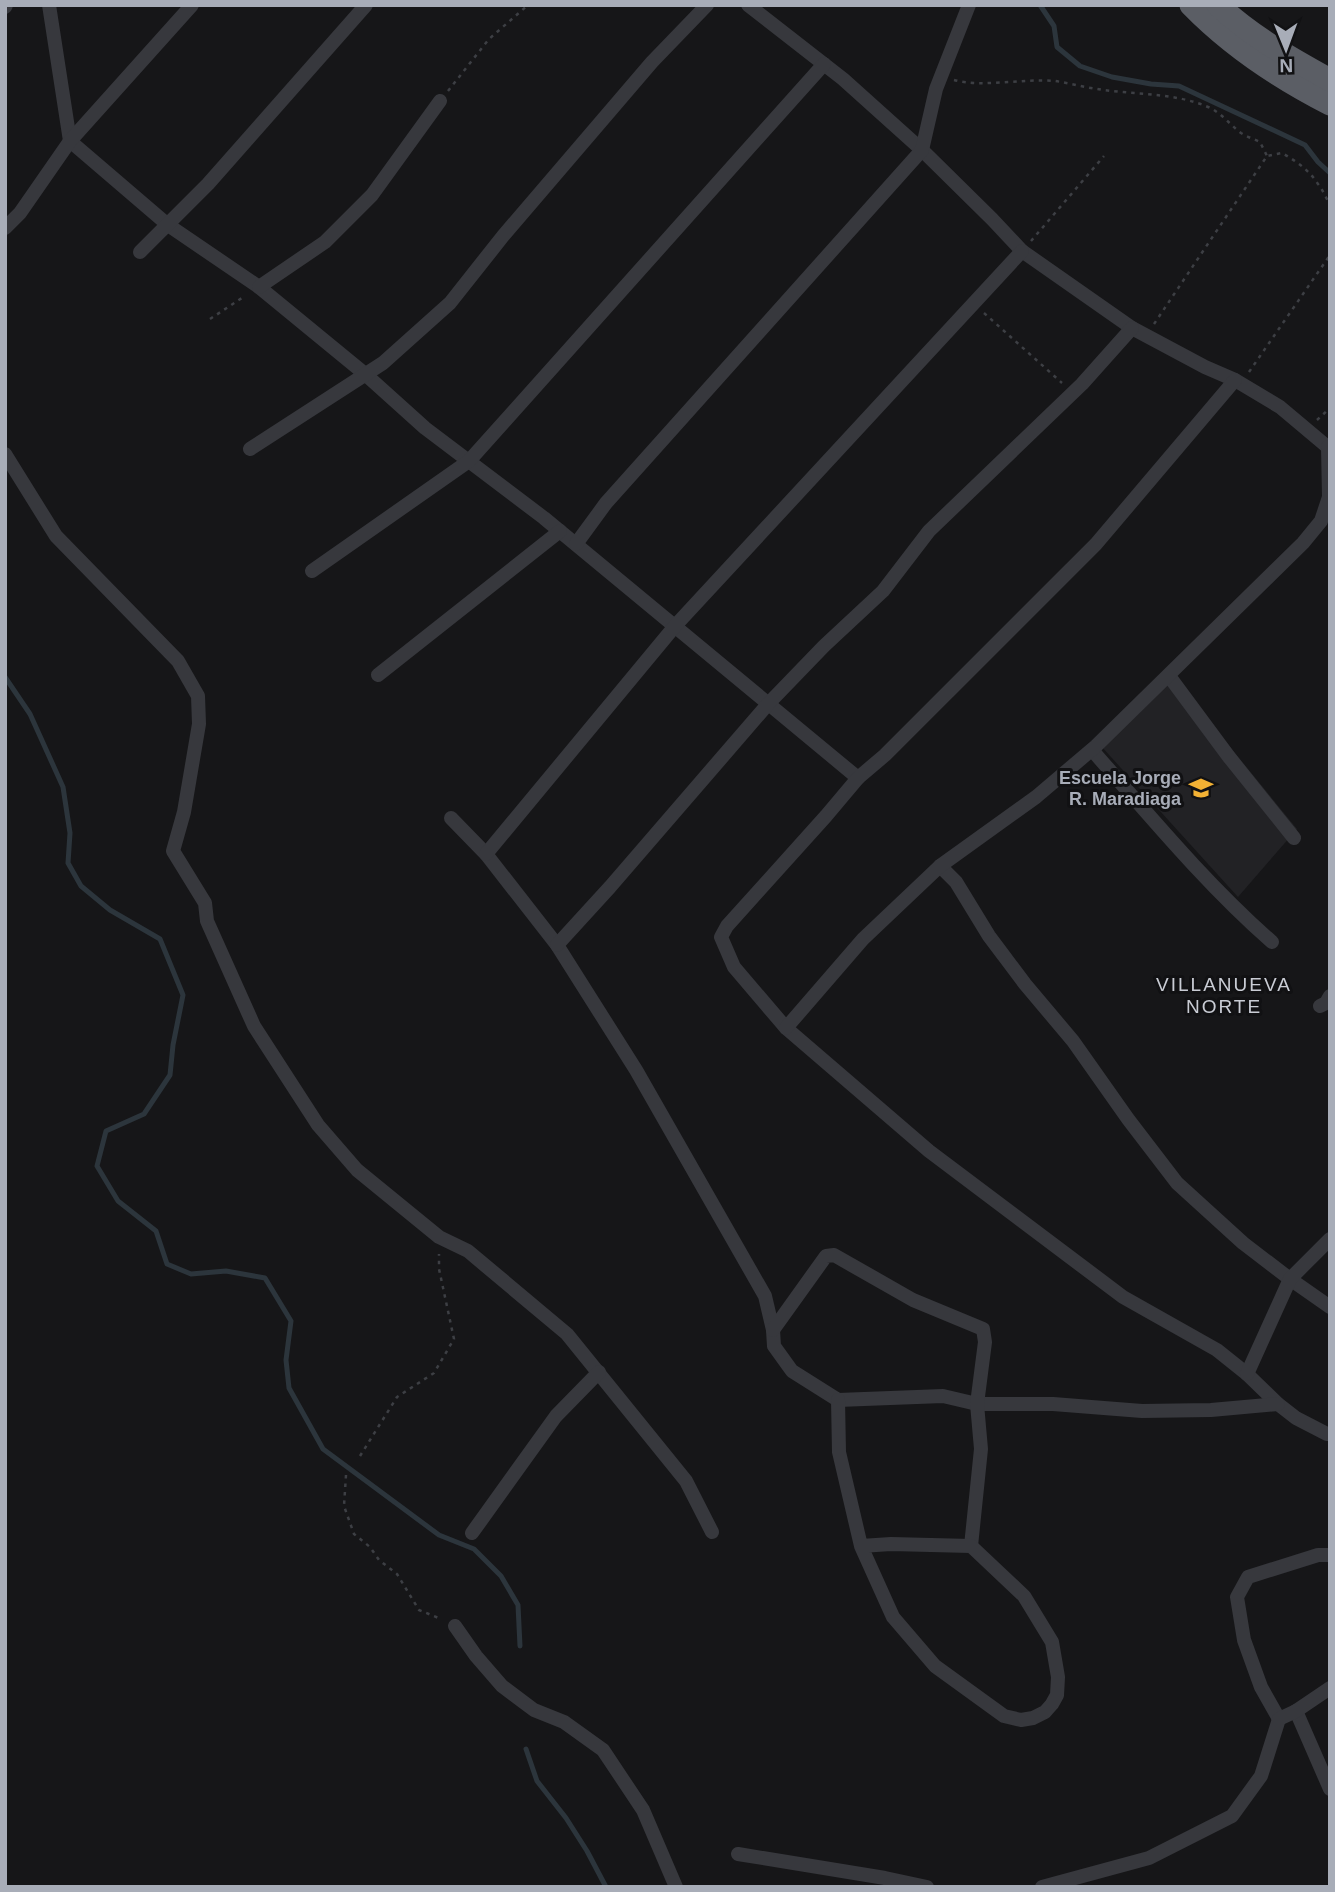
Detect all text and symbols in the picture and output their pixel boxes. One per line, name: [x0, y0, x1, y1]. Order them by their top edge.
north arrow: [1251, 14, 1321, 84]
text: N: [1279, 55, 1293, 76]
place label: Escuela Jorge R. Maradiaga: [1059, 768, 1182, 809]
school or university icon: Escuela Jorge R. Maradiaga: [1187, 774, 1215, 802]
district label: VILLANUEVA NORTE: [1156, 974, 1292, 1017]

